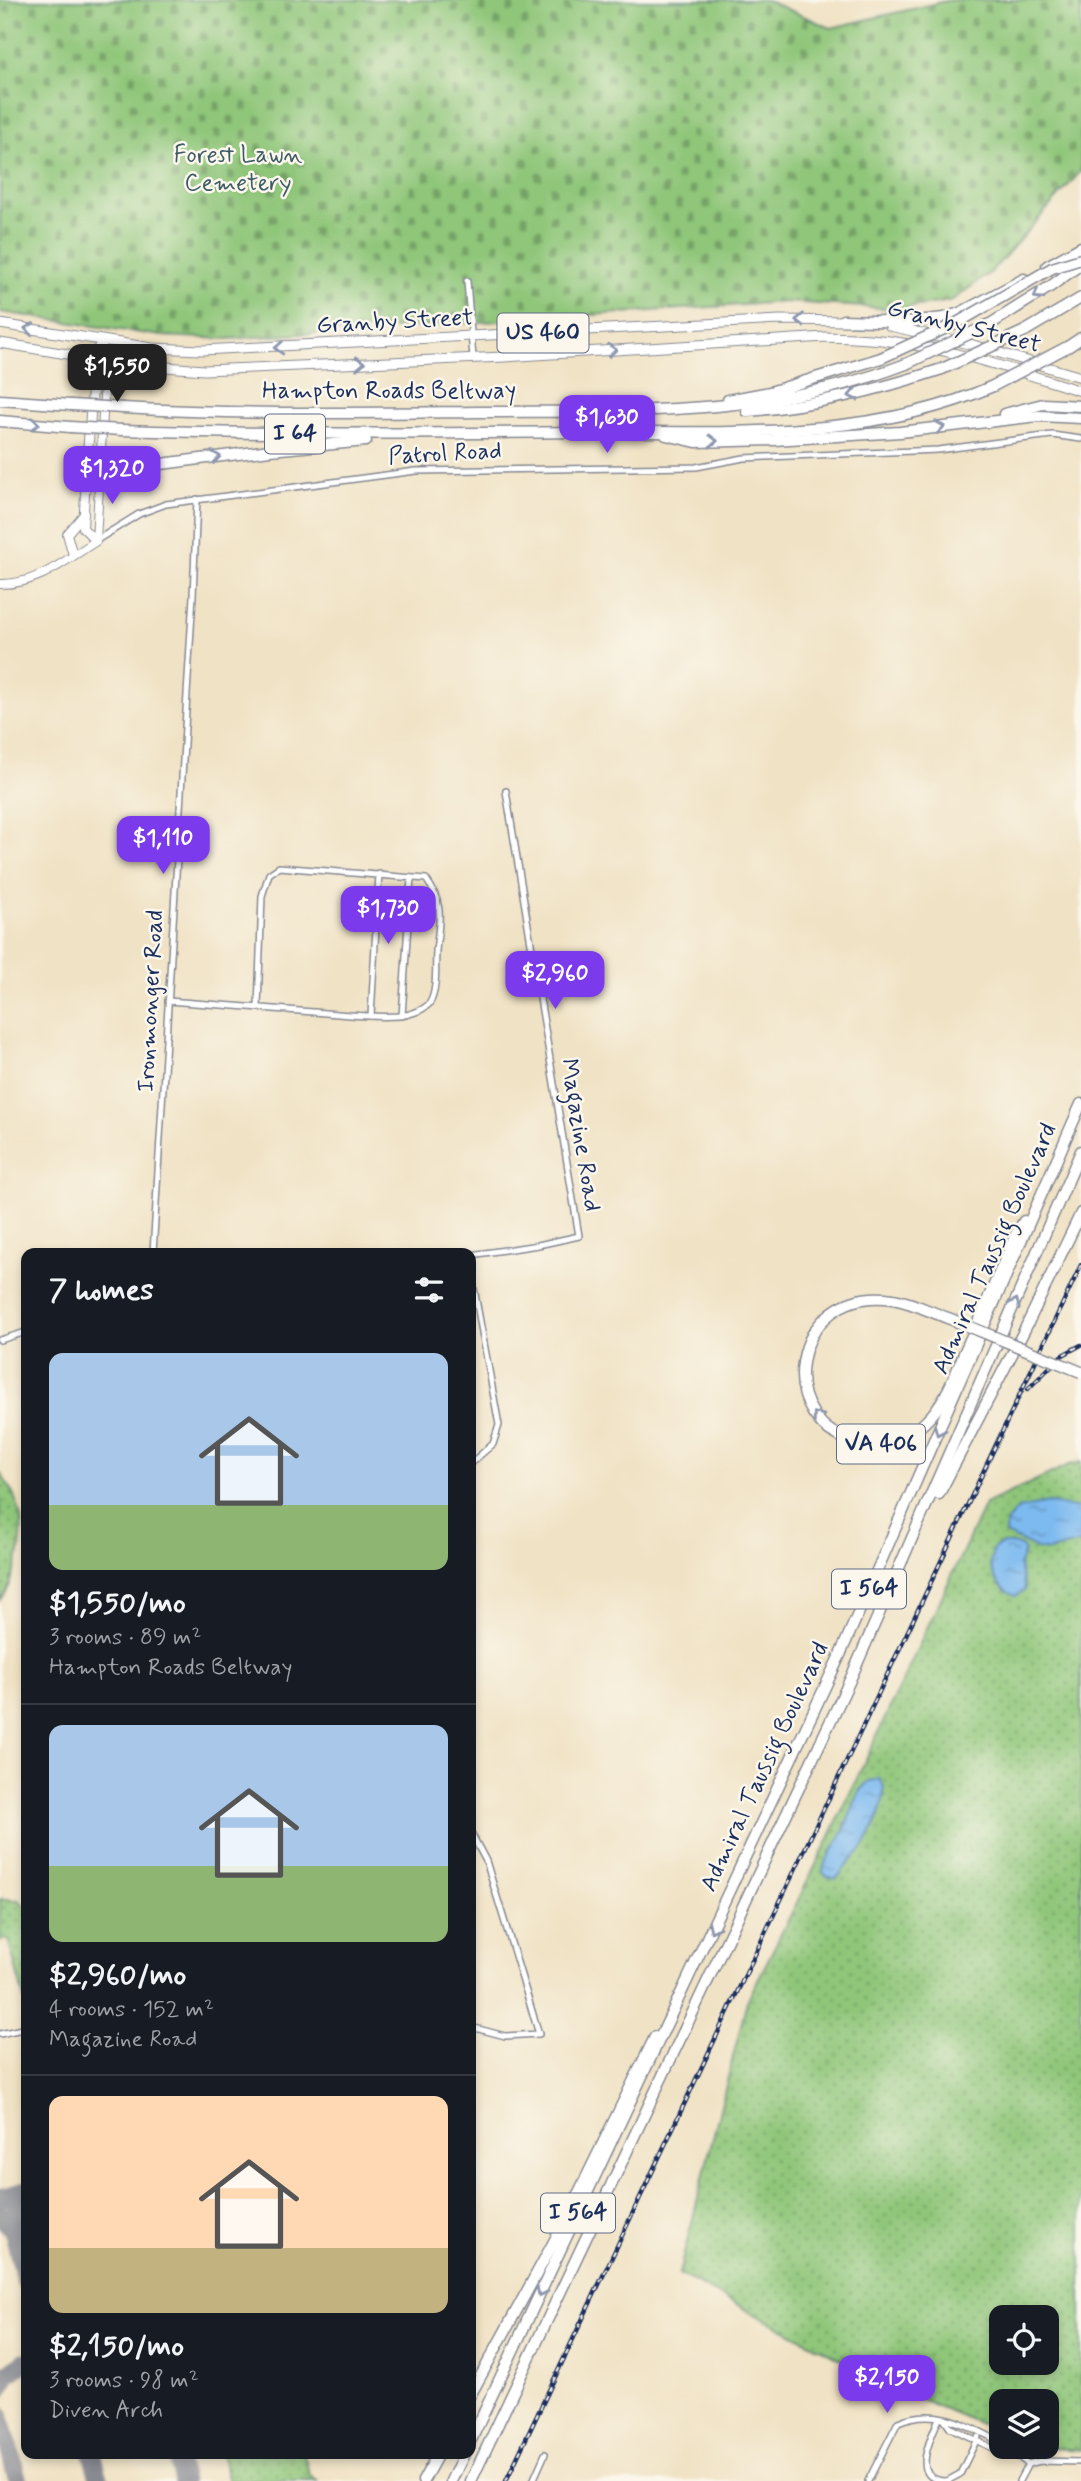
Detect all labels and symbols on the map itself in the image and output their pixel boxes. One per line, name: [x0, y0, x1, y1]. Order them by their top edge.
park label: Forest Lawn Cemetery: [174, 140, 302, 199]
one-way arrow: [1032, 287, 1045, 300]
street label: Granby Street: [884, 293, 1044, 361]
street label: Granby Street: [316, 302, 474, 342]
one-way arrow: [794, 312, 804, 328]
road number: US 460: [498, 314, 588, 352]
one-way arrow: [23, 322, 34, 337]
one-way arrow: [273, 340, 284, 355]
one-way arrow: [607, 343, 618, 358]
pin: $1,550: [60, 344, 174, 404]
one-way arrow: [355, 355, 366, 370]
street label: Hampton Roads Beltway: [262, 376, 516, 407]
one-way arrow: [847, 387, 859, 401]
pin: $1,630: [550, 396, 664, 455]
road number: I 64: [265, 414, 325, 454]
one-way arrow: [30, 416, 41, 431]
one-way arrow: [934, 420, 946, 435]
one-way arrow: [708, 434, 719, 449]
street label: Patrol Road: [388, 436, 502, 472]
pin: $1,320: [55, 447, 169, 506]
one-way arrow: [210, 450, 221, 465]
pin: $1,110: [106, 816, 220, 876]
pin: $1,730: [331, 886, 445, 946]
street label: Ironmonger Road: [131, 909, 171, 1093]
pin: $2,960: [498, 951, 612, 1011]
street label: Magazine Road: [550, 1056, 607, 1214]
street label: Admiral Taussig Boulevard: [926, 1118, 1067, 1381]
one-way arrow: [1007, 1298, 1021, 1310]
one-way arrow: [813, 1411, 826, 1423]
one-way arrow: [933, 1423, 947, 1436]
road number: VA 406: [837, 1424, 925, 1464]
road number: I 564: [832, 1570, 906, 1608]
street label: Admiral Taussig Boulevard: [693, 1637, 839, 1898]
one-way arrow: [707, 1920, 721, 1933]
road number: I 564: [541, 2194, 615, 2232]
one-way arrow: [535, 2285, 549, 2297]
pin: $2,150: [830, 2356, 944, 2415]

